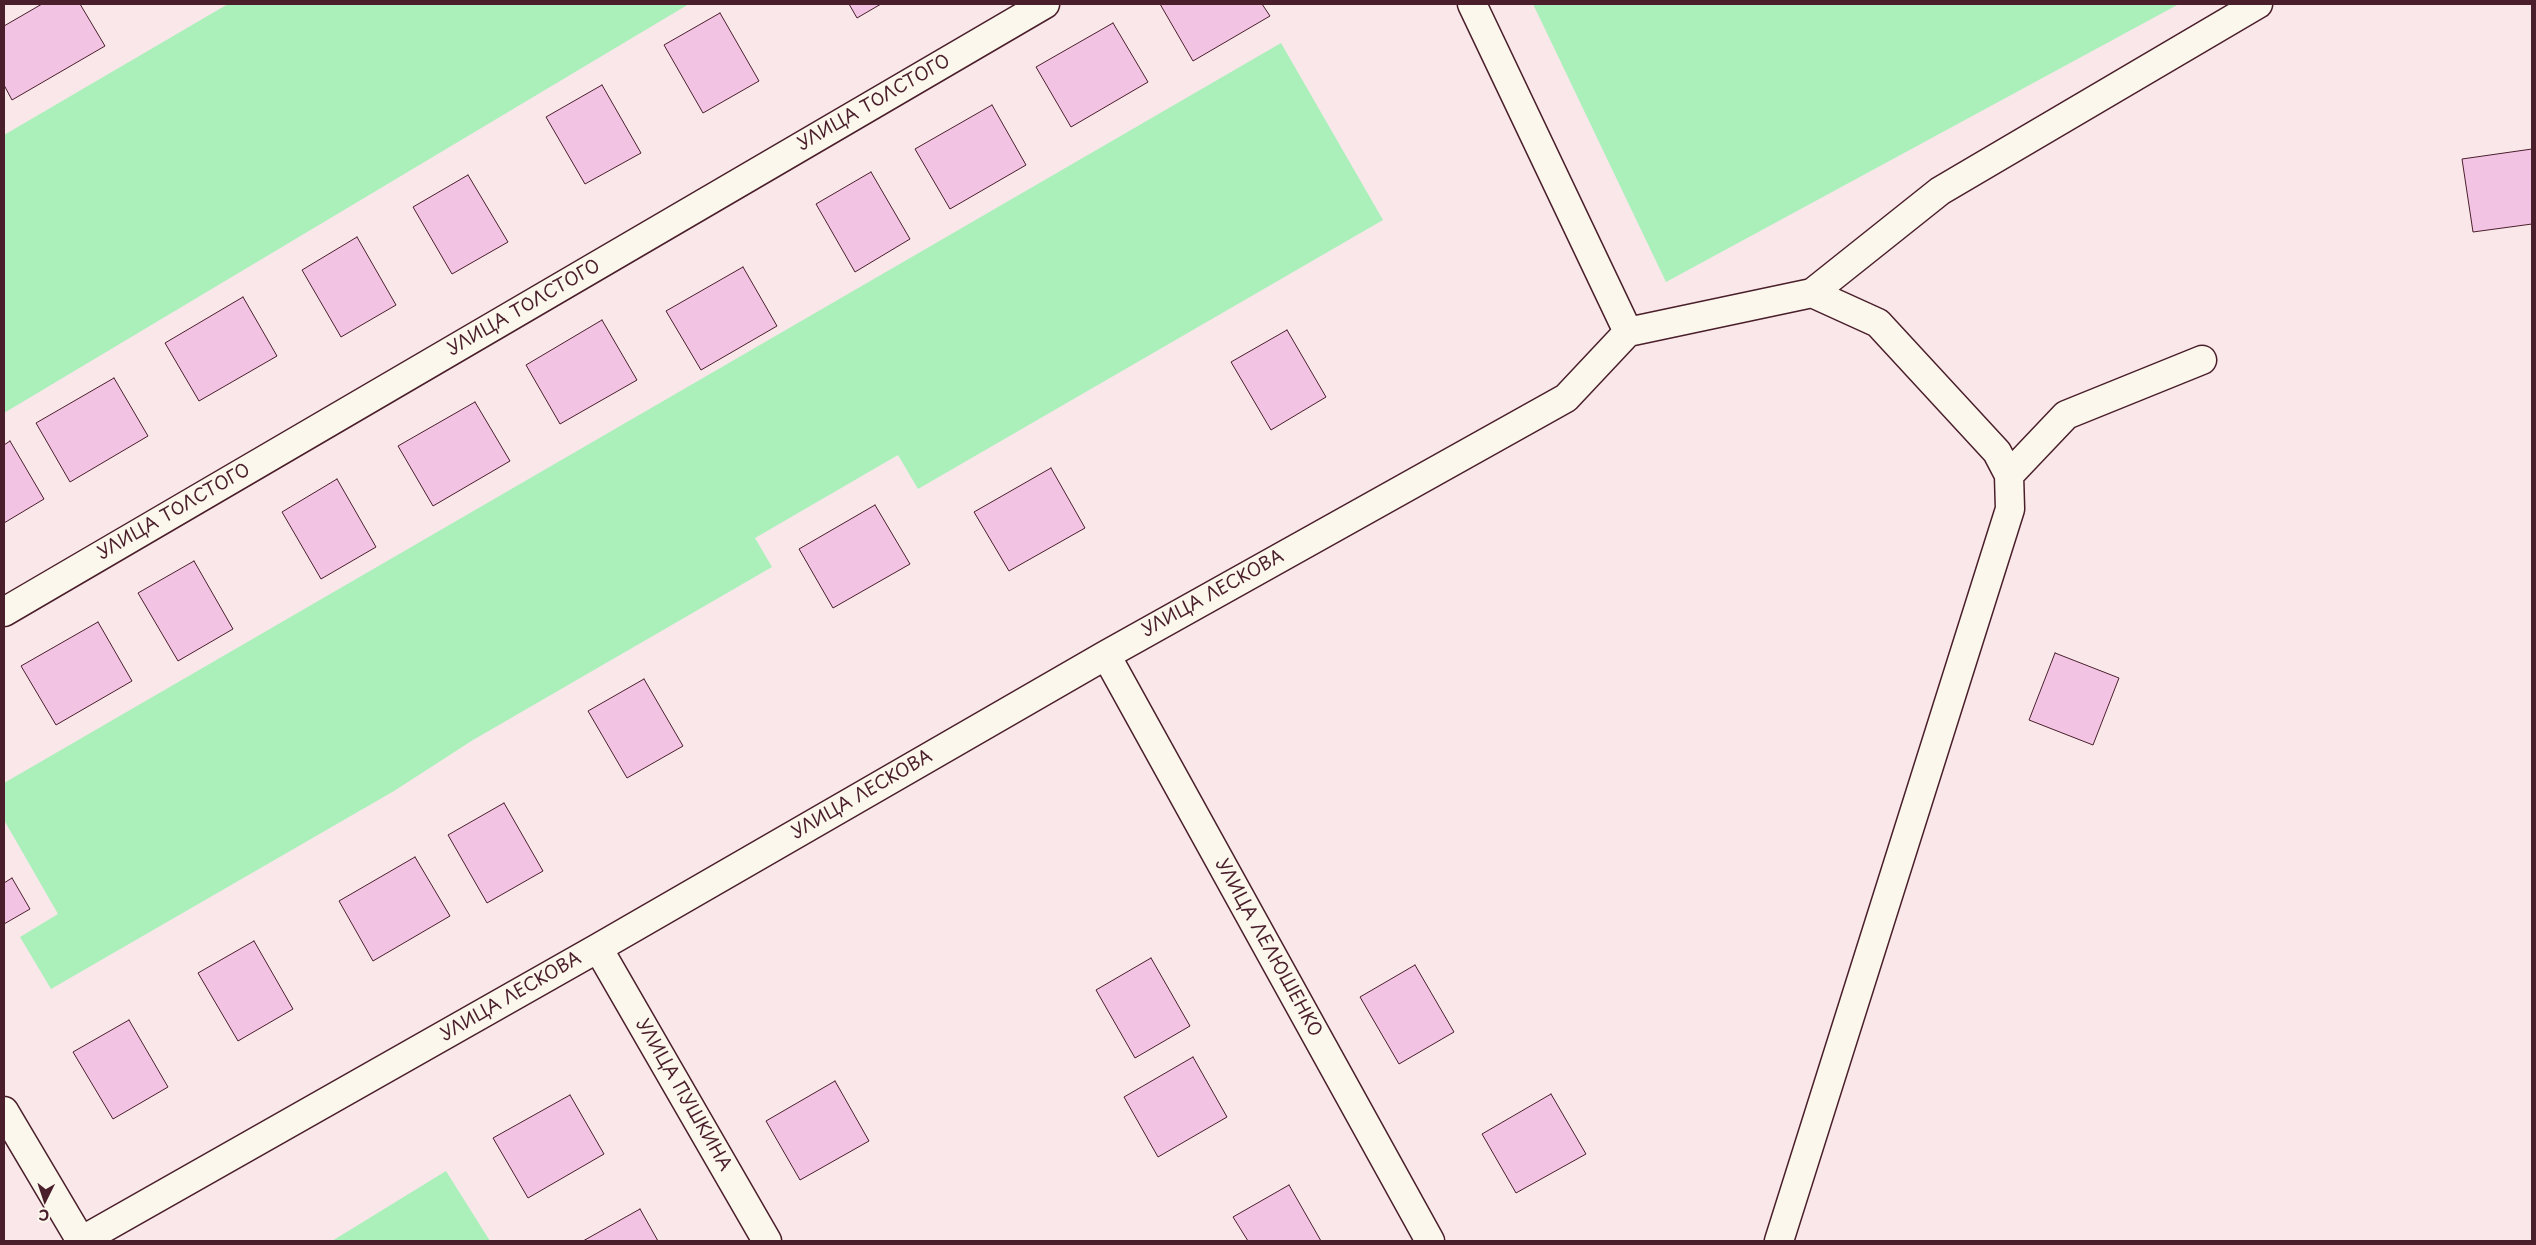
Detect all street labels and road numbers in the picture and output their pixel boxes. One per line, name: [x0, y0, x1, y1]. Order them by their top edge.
street label: УЛИЦА ТОЛСТОГО: [794, 50, 954, 156]
street label: УЛИЦА ТОЛСТОГО: [444, 255, 604, 361]
street label: УЛИЦА ТОЛСТОГО: [94, 459, 254, 565]
street label: УЛИЦА ЛЕСКОВА: [1138, 546, 1288, 642]
street label: УЛИЦА ЛЕСКОВА: [788, 746, 936, 844]
street label: УЛИЦА ЛЕЛЮШЕНКО: [1210, 855, 1326, 1041]
street label: УЛИЦА ЛЕСКОВА: [437, 948, 585, 1046]
street label: УЛИЦА ПУШКИНА: [631, 1015, 735, 1175]

